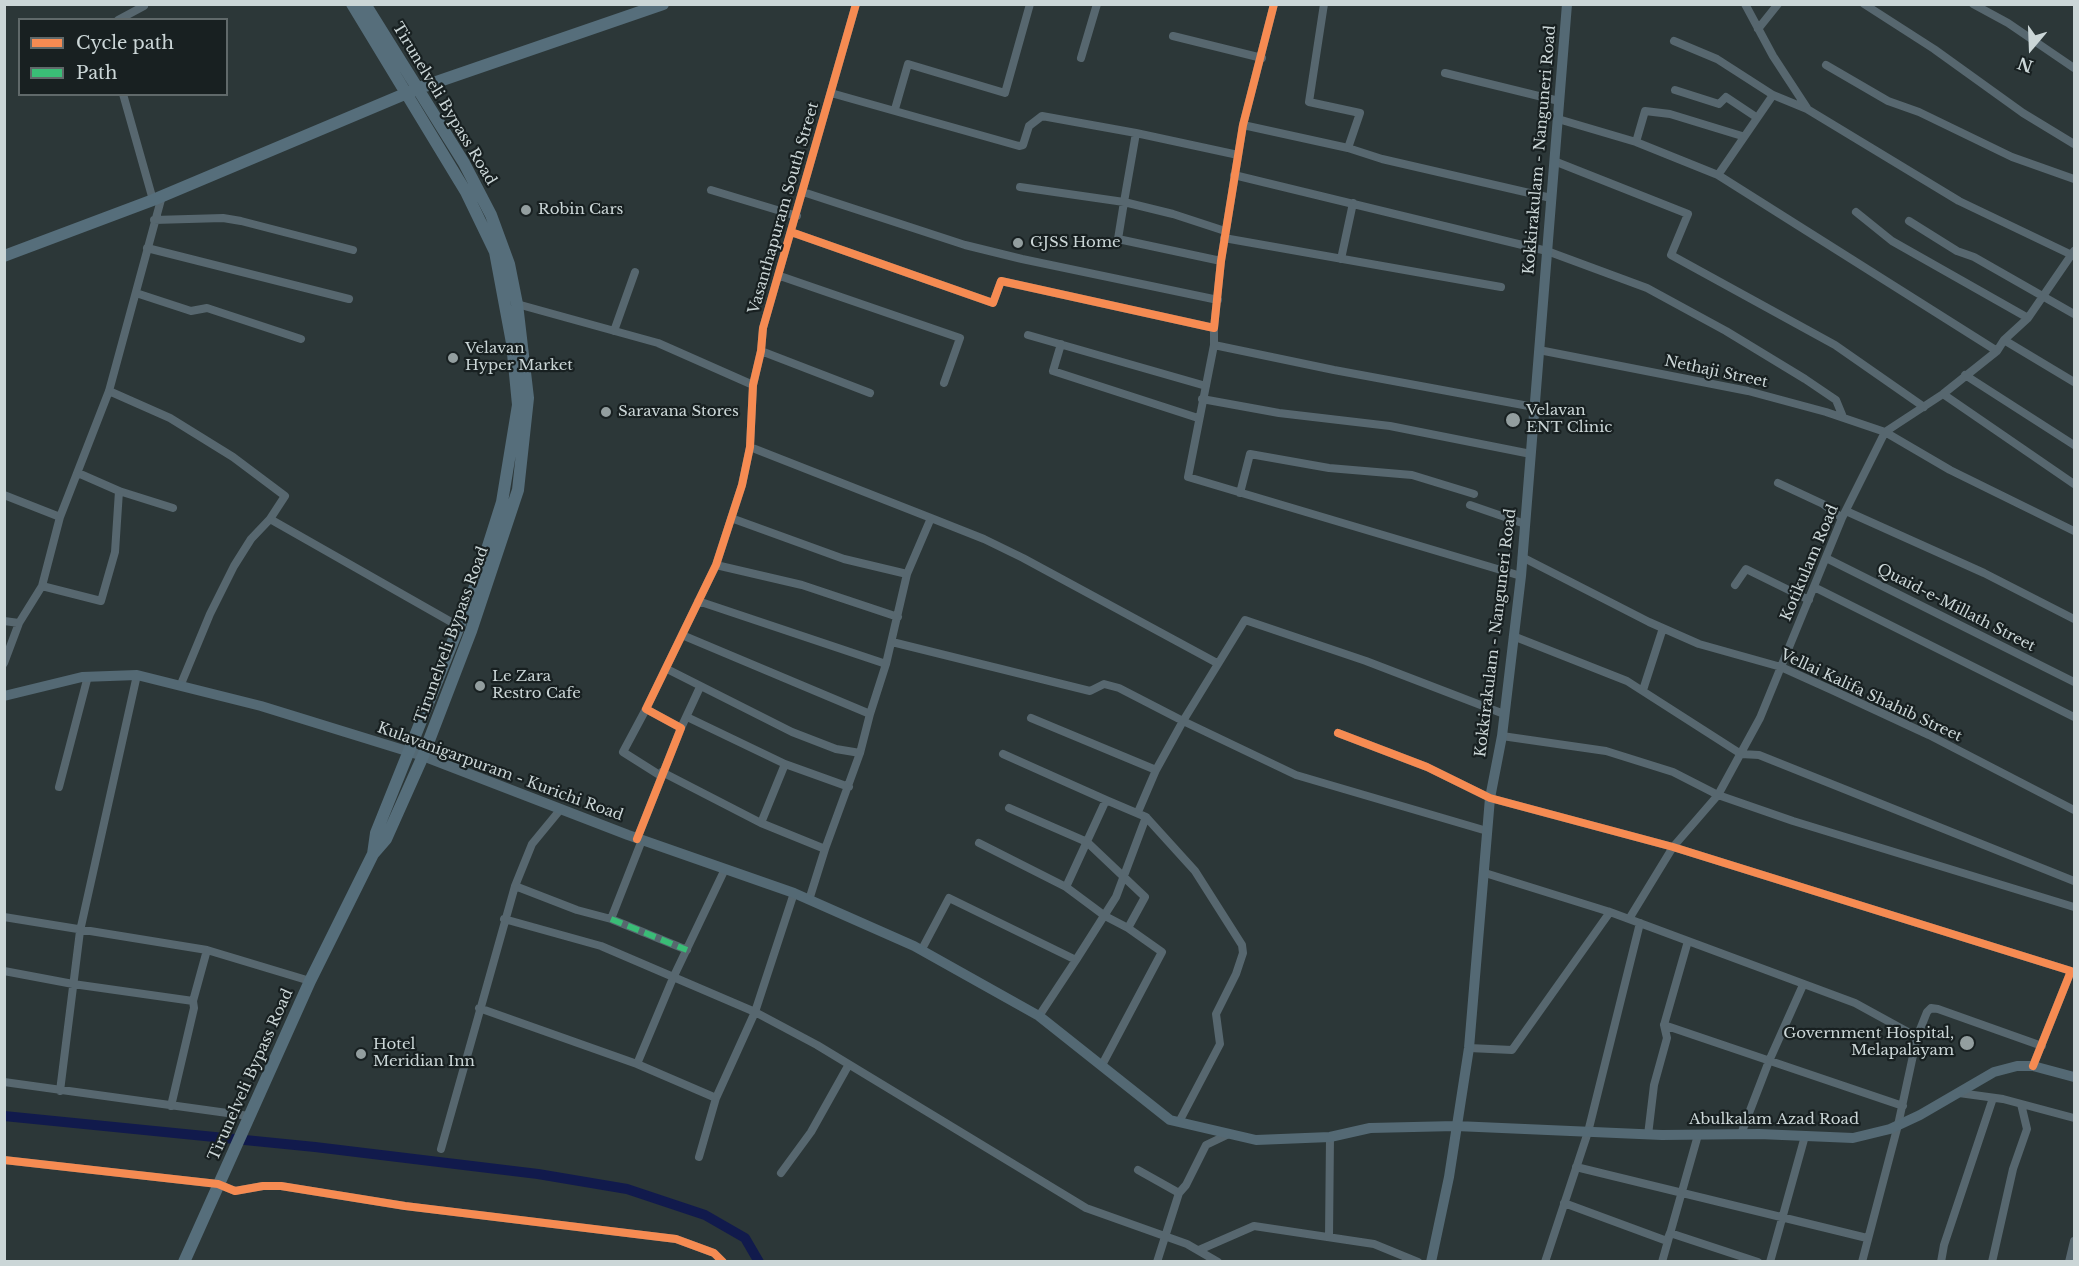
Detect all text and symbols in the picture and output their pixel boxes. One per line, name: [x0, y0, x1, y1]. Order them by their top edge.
legend: [18, 18, 228, 96]
north arrow: [2001, 18, 2061, 78]
street label: Tirunelveli Bypass Road: [388, 19, 500, 189]
street label: Kokkirakulam - Nanguneri Road: [1520, 25, 1560, 275]
text: Cycle path: [76, 32, 174, 54]
text: N: [2015, 53, 2036, 77]
text: Path: [76, 62, 117, 84]
street label: Vasanthapuram South Street: [745, 100, 823, 316]
place label: Robin Cars: [538, 201, 623, 219]
marker: Robin Cars: [519, 203, 533, 217]
place label: GJSS Home: [1030, 234, 1121, 252]
marker: GJSS Home: [1011, 236, 1025, 250]
place label: Velavan Hyper Market: [465, 340, 573, 375]
marker: Velavan Hyper Market: [446, 351, 460, 365]
street label: Nethaji Street: [1663, 352, 1769, 392]
place label: Velavan ENT Clinic: [1526, 402, 1612, 437]
place label: Saravana Stores: [618, 403, 739, 421]
marker: Saravana Stores: [599, 405, 613, 419]
marker: Velavan ENT Clinic: [1504, 411, 1522, 429]
street label: Kotikulam Road: [1777, 502, 1843, 624]
street label: Kokkirakulam - Nanguneri Road: [1472, 508, 1520, 758]
street label: Tirunelveli Bypass Road: [412, 544, 492, 726]
street label: Quaid-e-Millath Street: [1874, 560, 2038, 656]
street label: Vellai Kalifa Shahib Street: [1777, 646, 1965, 746]
place label: Le Zara Restro Cafe: [492, 668, 581, 703]
marker: Le Zara Restro Cafe: [473, 679, 487, 693]
street label: Kulavanigarpuram - Kurichi Road: [375, 719, 625, 825]
street label: Tirunelveli Bypass Road: [205, 986, 297, 1164]
place label: Government Hospital, Melapalayam: [1783, 1025, 1954, 1060]
marker: Government Hospital, Melapalayam: [1958, 1034, 1976, 1052]
place label: Hotel Meridian Inn: [373, 1036, 475, 1071]
marker: Hotel Meridian Inn: [354, 1047, 368, 1061]
street label: Abulkalam Azad Road: [1689, 1111, 1859, 1129]

